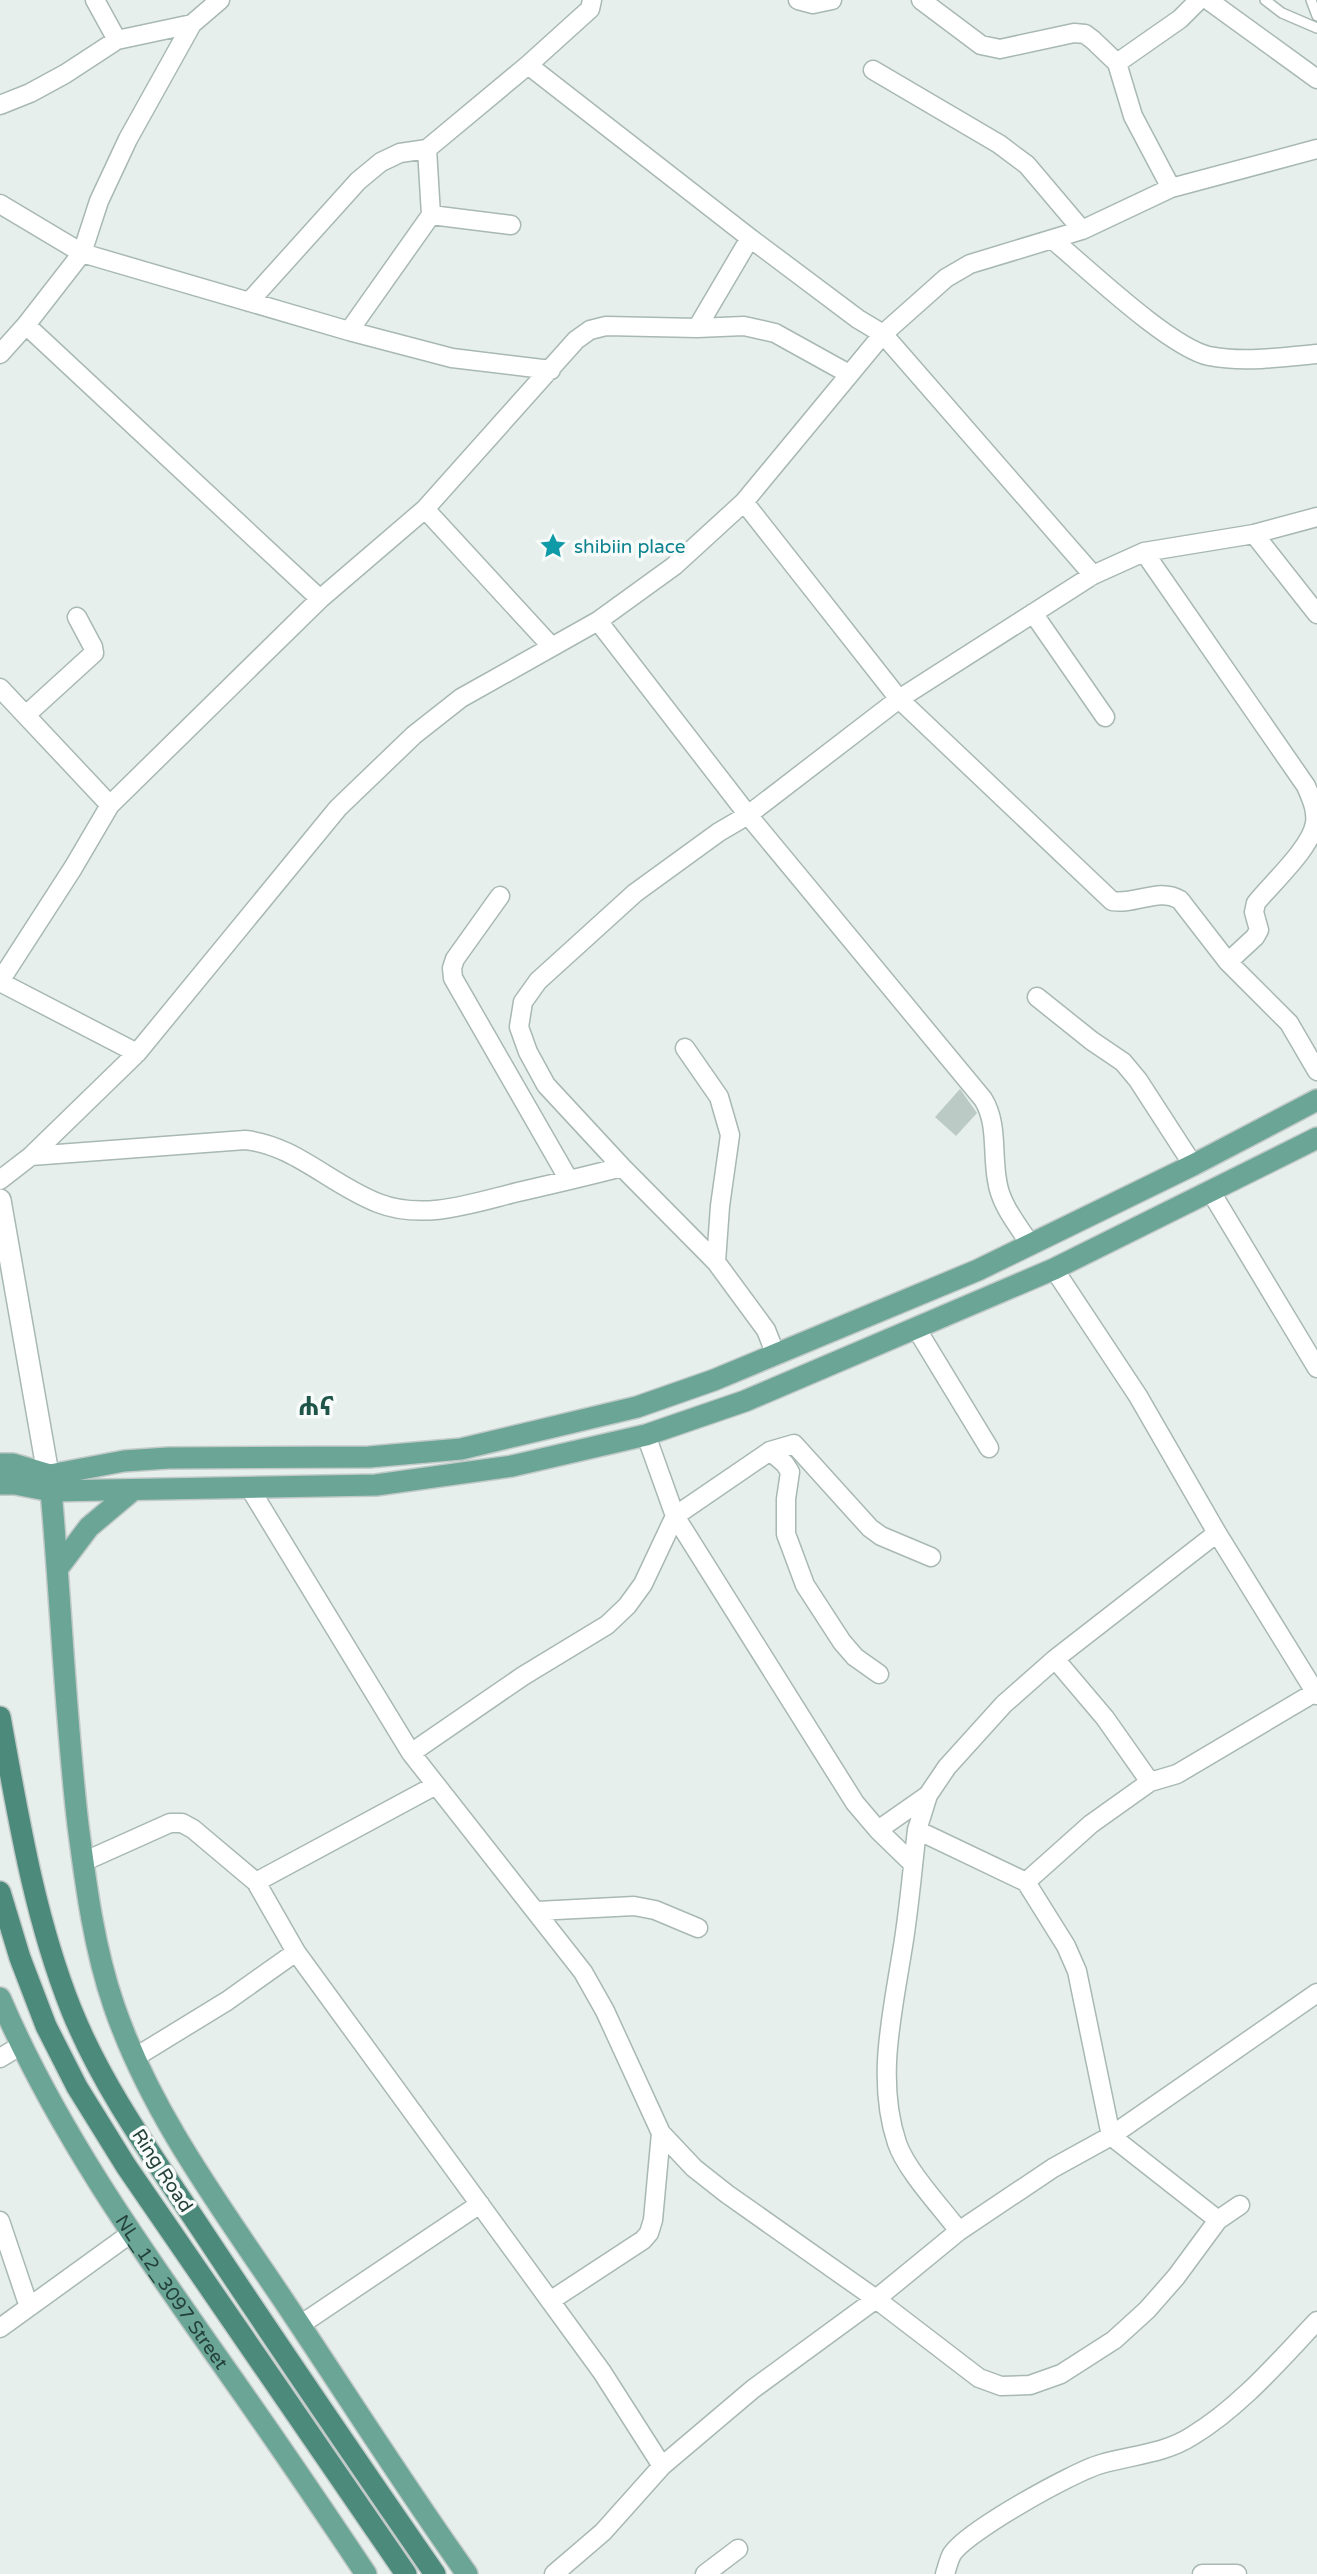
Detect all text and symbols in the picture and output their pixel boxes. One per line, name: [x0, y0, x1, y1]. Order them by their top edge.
place icon: shibiin place: [538, 531, 568, 561]
place label: shibiin place: [574, 536, 686, 558]
district label: ሐና: [298, 1391, 334, 1422]
street label: Ring Road: [127, 2125, 197, 2216]
street label: NL_12_3097 Street: [111, 2211, 232, 2374]

